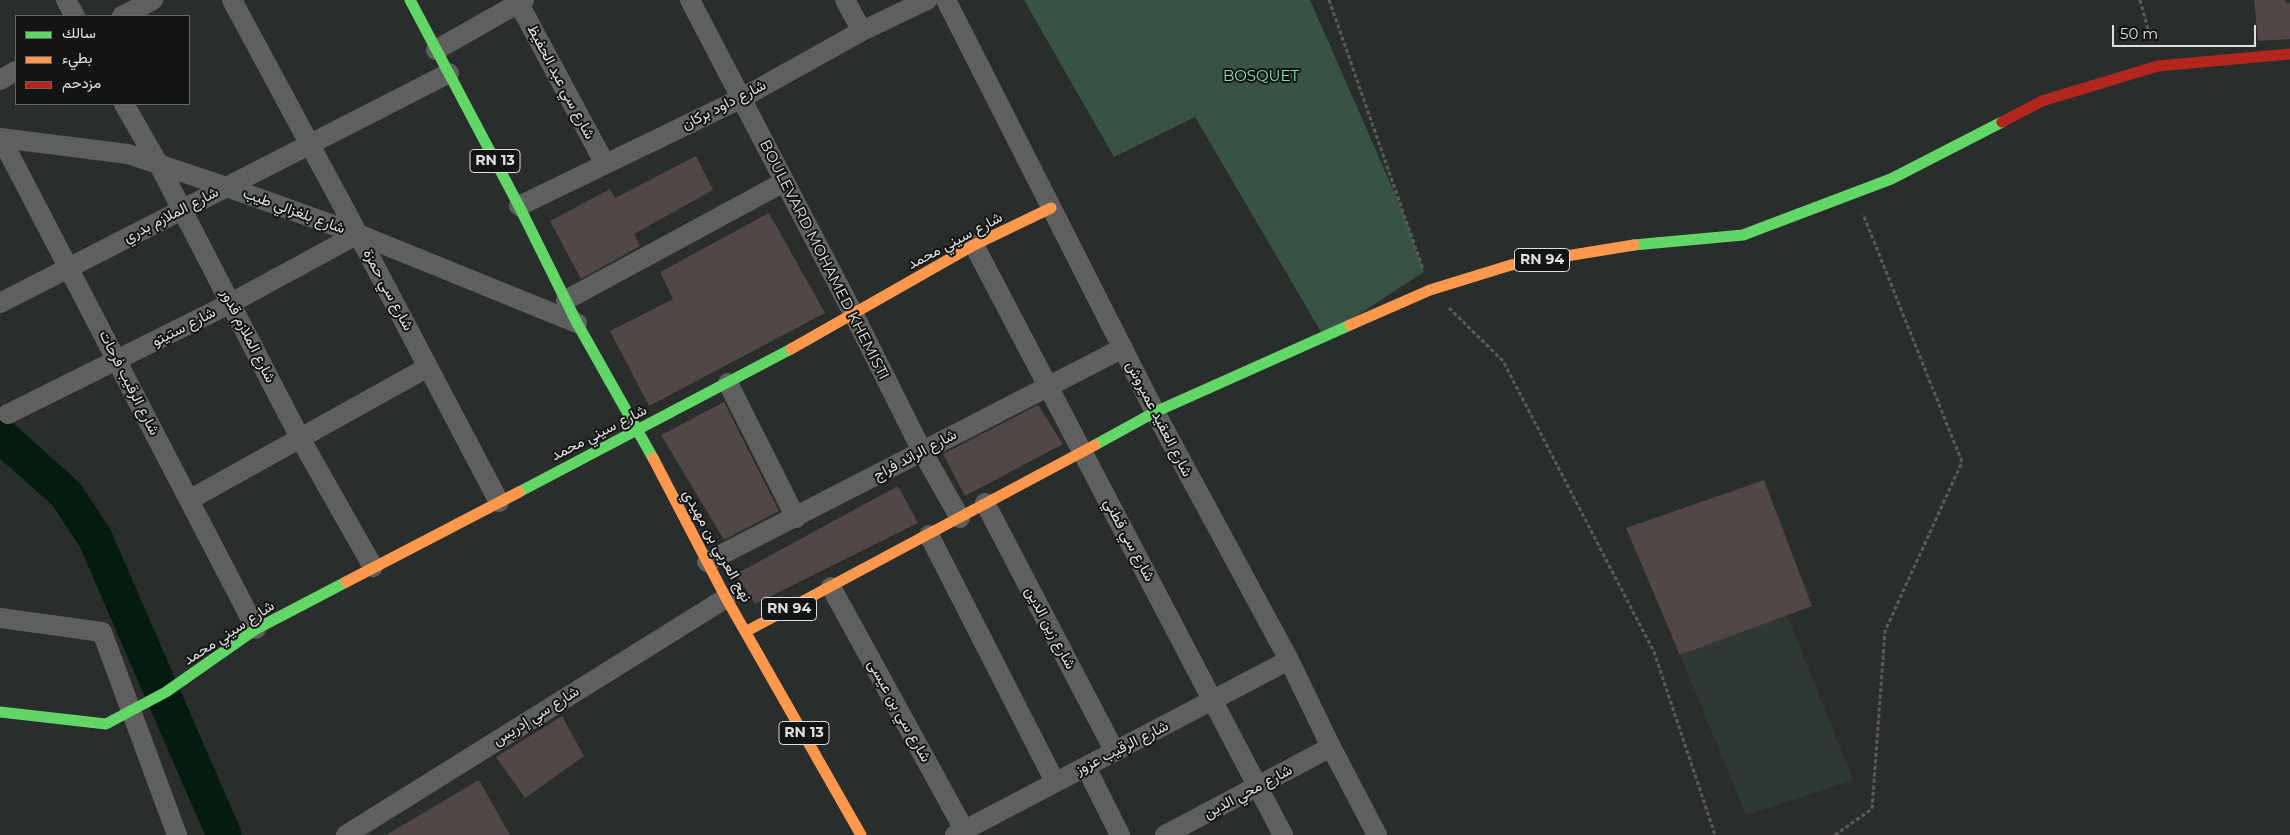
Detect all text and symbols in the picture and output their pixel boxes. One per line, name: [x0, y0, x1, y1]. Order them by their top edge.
legend: [15, 15, 190, 105]
scale bar: [2115, 15, 2259, 47]
street label: شارع سي عبد الحفيظ: [523, 22, 599, 142]
text: سالك: [62, 23, 96, 42]
text: 50 m: [2120, 24, 2158, 43]
text: بطيء: [62, 48, 92, 67]
park label: BOSQUET: [1223, 68, 1299, 86]
text: مزدحم: [62, 73, 101, 92]
street label: شارع داود بركان: [679, 76, 769, 134]
street label: BOULEVARD MOHAMED KHEMISTI: [755, 137, 893, 383]
road number: RN 13: [470, 150, 520, 172]
street label: شارع الملازم بدري: [120, 183, 222, 247]
street label: شارع بلغزالي طيب: [241, 184, 347, 238]
street label: شارع سيني محمد: [904, 208, 1006, 274]
street label: شارع سي حمزة: [359, 246, 417, 334]
road number: RN 94: [1514, 248, 1570, 272]
street label: شارع الملازم قدور: [217, 286, 279, 386]
street label: شارع ستيتو: [149, 303, 219, 351]
street label: شارع الرقيب فرحات: [95, 328, 163, 438]
street label: شارع العقيد عميروش: [1122, 358, 1196, 480]
street label: شارع سيني محمد: [548, 401, 650, 465]
street label: شارع الرائد فراج: [870, 426, 960, 484]
street label: نهج العربي بن مهيدي: [679, 487, 755, 605]
street label: شارع سي قطني: [1100, 495, 1158, 585]
street label: شارع زين الدين: [1021, 584, 1079, 672]
street label: شارع سيني محمد: [180, 597, 278, 669]
road number: RN 94: [762, 598, 816, 620]
street label: شارع سي بن عيسى: [863, 657, 935, 765]
street label: شارع سي إدريس: [489, 682, 583, 750]
street label: شارع الرقيب عزوز: [1072, 717, 1172, 779]
road number: RN 13: [779, 721, 829, 744]
street label: شارع محي الدين: [1201, 761, 1295, 823]

